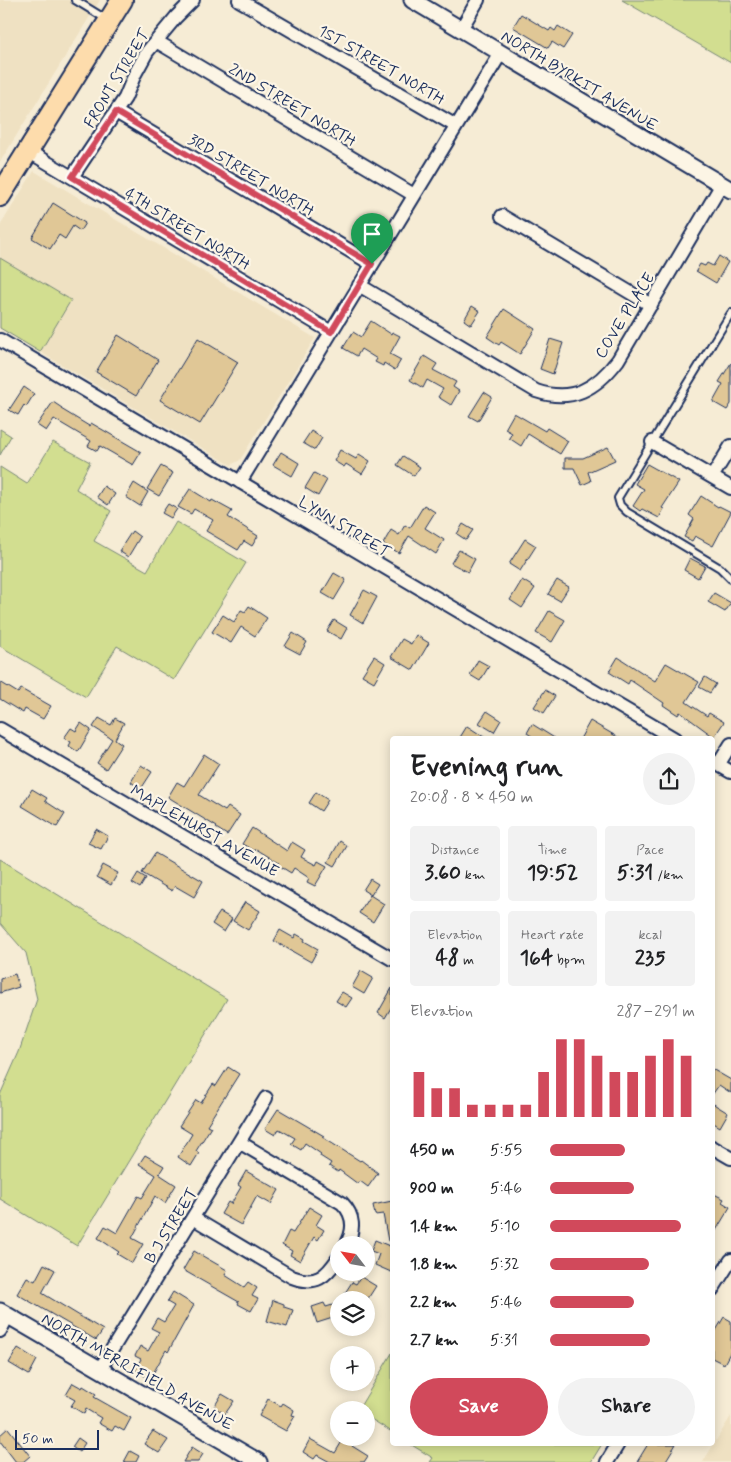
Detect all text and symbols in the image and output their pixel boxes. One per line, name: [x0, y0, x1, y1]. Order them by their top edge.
street label: 1ST STREET NORTH: [314, 20, 448, 110]
street label: FRONT STREET: [79, 24, 156, 132]
street label: NORTH BYRKIT AVENUE: [497, 26, 662, 136]
street label: 2ND STREET NORTH: [224, 59, 360, 152]
street label: 3RD STREET NORTH: [184, 129, 318, 221]
street label: 4TH STREET NORTH: [120, 183, 254, 275]
pin: [351, 213, 393, 264]
icon: arrive: [358, 220, 386, 248]
street label: COVE PLACE: [591, 269, 660, 363]
street label: LYNN STREET: [294, 492, 395, 564]
text: Evening run: [410, 749, 563, 786]
button: share: [643, 753, 695, 805]
street label: MAPLEHURST AVENUE: [126, 780, 282, 882]
text: 20:08 · 8 × 450 m: [410, 787, 533, 808]
text: Distance: [430, 841, 479, 859]
text: Time: [538, 841, 567, 859]
text: Pace: [636, 841, 664, 859]
text: 3.60: [424, 859, 461, 887]
text: 19:52: [527, 859, 578, 887]
text: 5:31: [617, 859, 653, 887]
text: km: [461, 866, 485, 884]
text: /km: [653, 866, 684, 884]
text: Elevation: [427, 926, 482, 944]
text: Heart rate: [521, 926, 584, 944]
text: kcal: [638, 926, 662, 944]
text: 48: [435, 944, 459, 972]
text: 164: [520, 944, 553, 972]
text: 235: [635, 944, 666, 972]
text: m: [459, 951, 474, 969]
text: bpm: [553, 951, 585, 969]
text: Elevation: [410, 1001, 473, 1022]
text: 287–291 m: [616, 1001, 695, 1022]
text: 450 m: [410, 1140, 455, 1161]
text: 5:55: [490, 1140, 522, 1161]
text: 900 m: [410, 1178, 454, 1199]
text: 5:46: [490, 1178, 522, 1199]
street label: B J STREET: [140, 1184, 203, 1268]
text: 1.4 km: [410, 1216, 457, 1237]
text: 5:10: [490, 1216, 520, 1237]
north arrow: [330, 1236, 375, 1281]
map controls: [330, 1236, 375, 1446]
text: 1.8 km: [410, 1254, 457, 1275]
text: 5:32: [490, 1254, 520, 1275]
button: layers: [330, 1291, 375, 1336]
text: 2.2 km: [410, 1292, 457, 1313]
text: 5:46: [490, 1292, 522, 1313]
street label: NORTH MERRIFIELD AVENUE: [37, 1309, 237, 1436]
text: 2.7 km: [410, 1330, 459, 1351]
text: 5:31: [490, 1330, 518, 1351]
button: +: [330, 1346, 375, 1391]
button: Save: [410, 1378, 548, 1436]
button: Share: [558, 1378, 695, 1436]
button: −: [330, 1401, 375, 1446]
scale bar: [15, 1427, 99, 1450]
text: 50 m: [22, 1430, 53, 1448]

